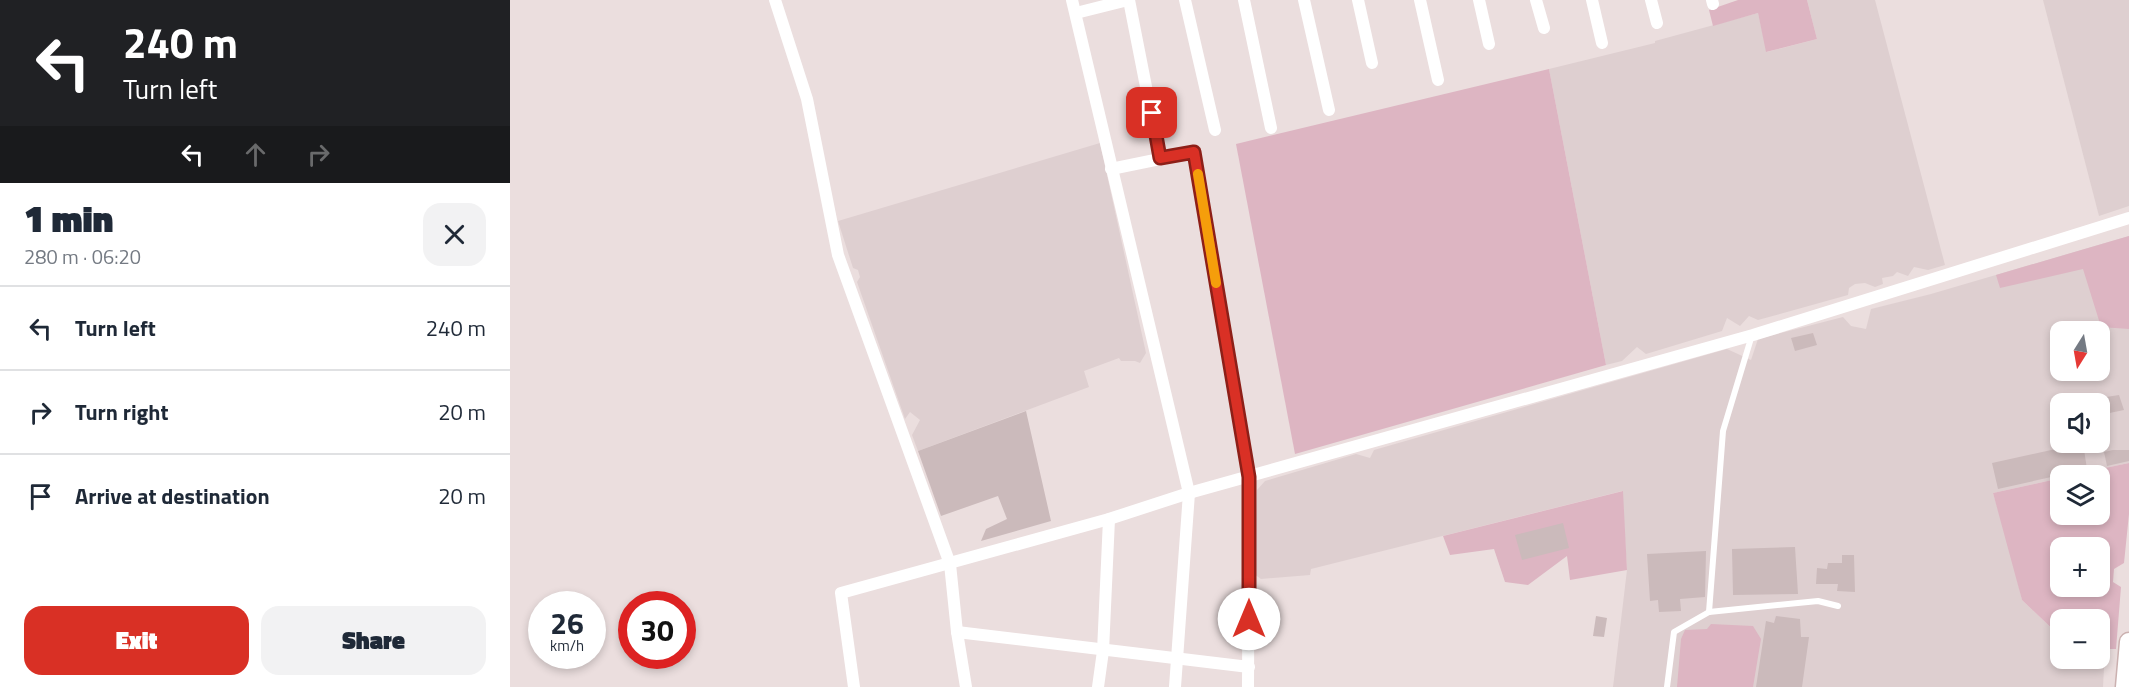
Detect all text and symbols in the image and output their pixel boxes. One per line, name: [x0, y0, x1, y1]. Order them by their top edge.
text: 240 m: [123, 10, 238, 74]
icon: left: [24, 24, 102, 102]
text: Turn left: [123, 68, 217, 109]
pin: [1126, 87, 1177, 138]
icon: arrive: [1135, 96, 1168, 129]
icon: left: [176, 138, 209, 171]
icon: ahead: [239, 138, 272, 171]
icon: right: [302, 138, 335, 171]
text: 1 min: [24, 191, 113, 246]
button: close: [423, 203, 486, 266]
text: 280 m · 06:20: [24, 241, 141, 272]
text: Turn left: [75, 311, 156, 345]
text: 240 m: [426, 311, 486, 345]
icon: left: [24, 312, 57, 345]
north arrow: [2050, 321, 2110, 381]
map controls: [2050, 321, 2110, 669]
button: sound: [2050, 393, 2110, 453]
text: Turn right: [75, 395, 169, 429]
text: 20 m: [438, 395, 486, 429]
icon: right: [24, 396, 57, 429]
button: layers: [2050, 465, 2110, 525]
text: Arrive at destination: [75, 479, 270, 513]
text: 20 m: [438, 479, 486, 513]
icon: arrive: [24, 480, 57, 513]
button: +: [2050, 537, 2110, 597]
position arrow: [1217, 587, 1281, 651]
speed limit sign: 30: [618, 591, 696, 669]
text: 26: [550, 600, 584, 646]
button: Exit: [24, 606, 249, 675]
button: Share: [261, 606, 486, 675]
button: −: [2050, 609, 2110, 669]
text: km/h: [550, 634, 584, 657]

